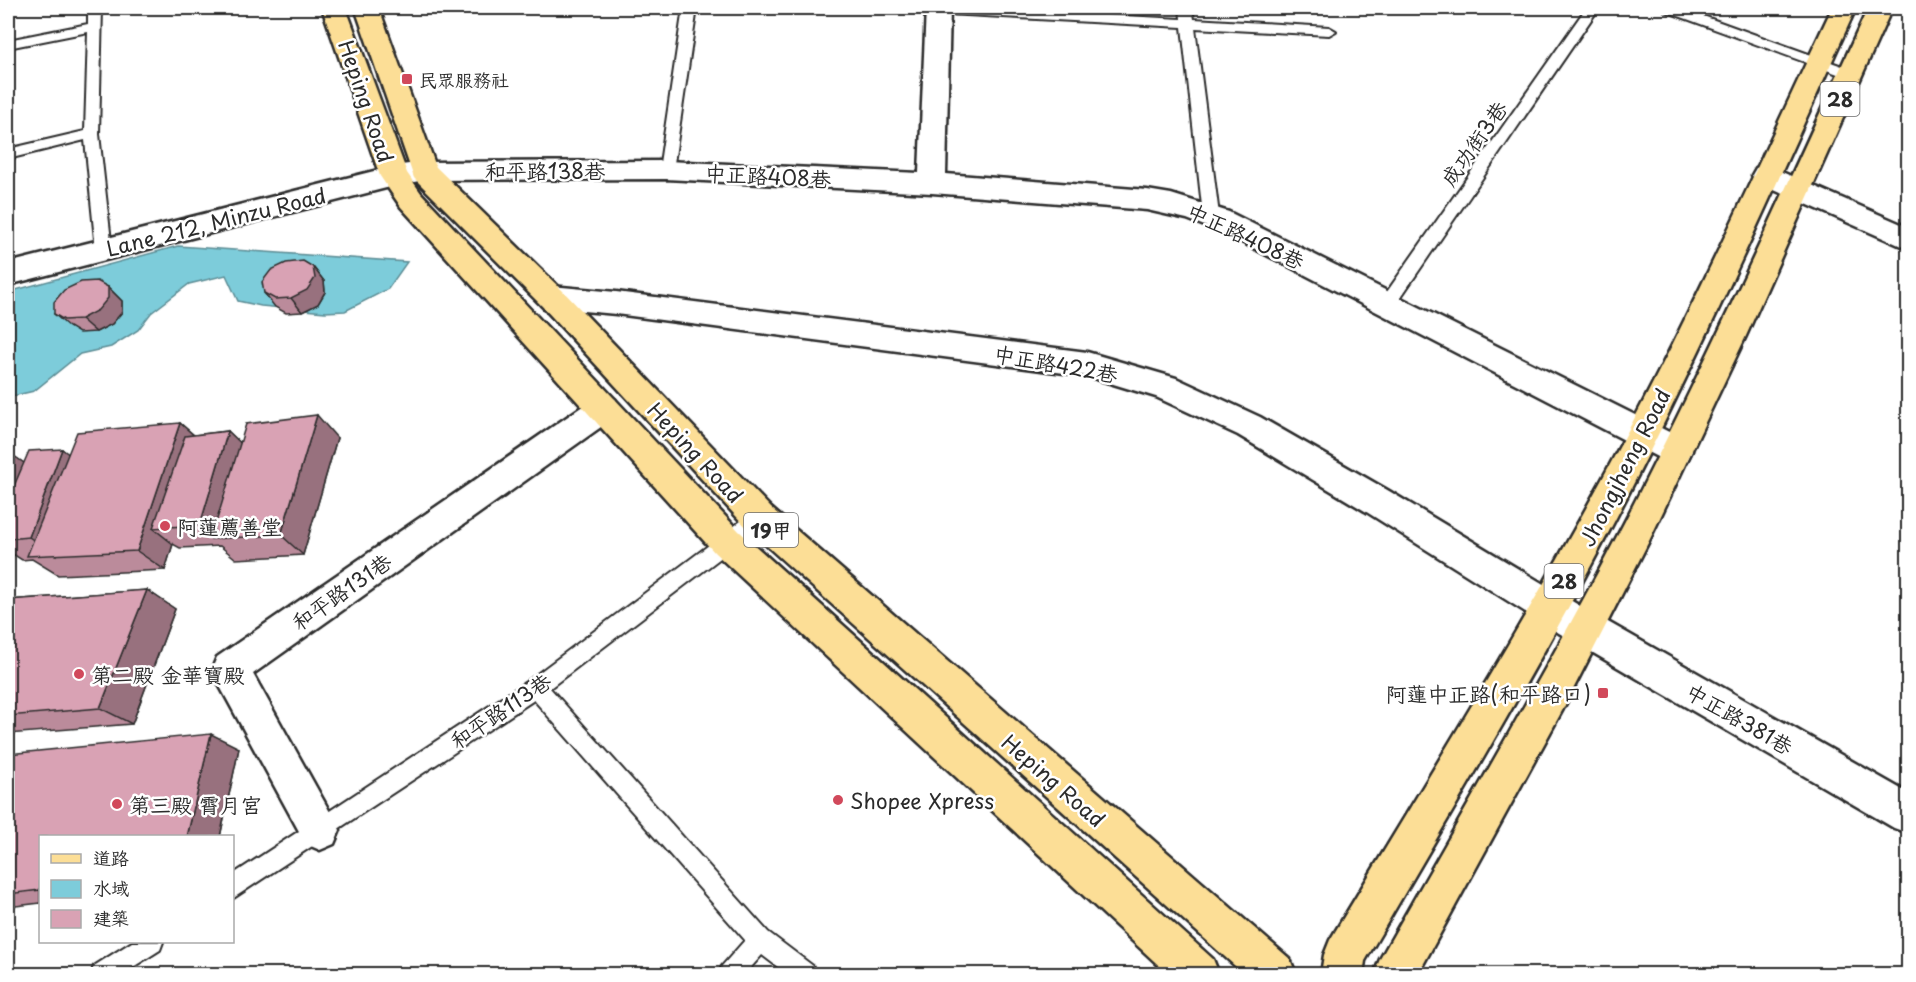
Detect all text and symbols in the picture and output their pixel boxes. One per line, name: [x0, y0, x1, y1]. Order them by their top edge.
street label: Heping Road: [331, 35, 403, 167]
place label: 民眾服務社: [419, 66, 509, 93]
marker: 民眾服務社: [400, 72, 414, 86]
road number: 28: [1820, 82, 1860, 116]
street label: 成功街3巷: [1432, 94, 1514, 192]
street label: 和平路138巷: [485, 154, 605, 186]
street label: 中正路408巷: [704, 156, 832, 194]
street label: Lane 212, Minzu Road: [103, 178, 329, 264]
street label: 中正路408巷: [1182, 194, 1310, 276]
street label: 中正路422巷: [992, 336, 1120, 390]
street label: Jhongjheng Road: [1570, 382, 1678, 552]
street label: Heping Road: [641, 394, 751, 510]
place label: 阿蓮薦善堂: [177, 510, 282, 542]
road number: 19甲: [744, 513, 798, 547]
marker: 阿蓮薦善堂: [158, 519, 172, 533]
street label: 和平路131巷: [285, 545, 397, 637]
road number: 28: [1544, 564, 1584, 598]
place label: 第二殿 金華寶殿: [91, 658, 245, 690]
street label: 和平路113巷: [443, 664, 557, 756]
marker: 第二殿 金華寶殿: [72, 667, 86, 681]
street label: 中正路381巷: [1681, 674, 1799, 762]
place label: 阿蓮中正路(和平路口): [1385, 677, 1591, 709]
marker: 阿蓮中正路(和平路口): [1596, 686, 1610, 700]
street label: Heping Road: [995, 726, 1113, 834]
place label: Shopee Xpress: [850, 784, 994, 816]
place label: 第三殿 霄月宮: [129, 788, 262, 820]
marker: Shopee Xpress: [831, 793, 845, 807]
marker: 第三殿 霄月宮: [110, 797, 124, 811]
legend: [39, 835, 234, 943]
text: 道路: [93, 844, 129, 871]
text: 水域: [93, 874, 129, 901]
text: 建築: [93, 904, 129, 931]

